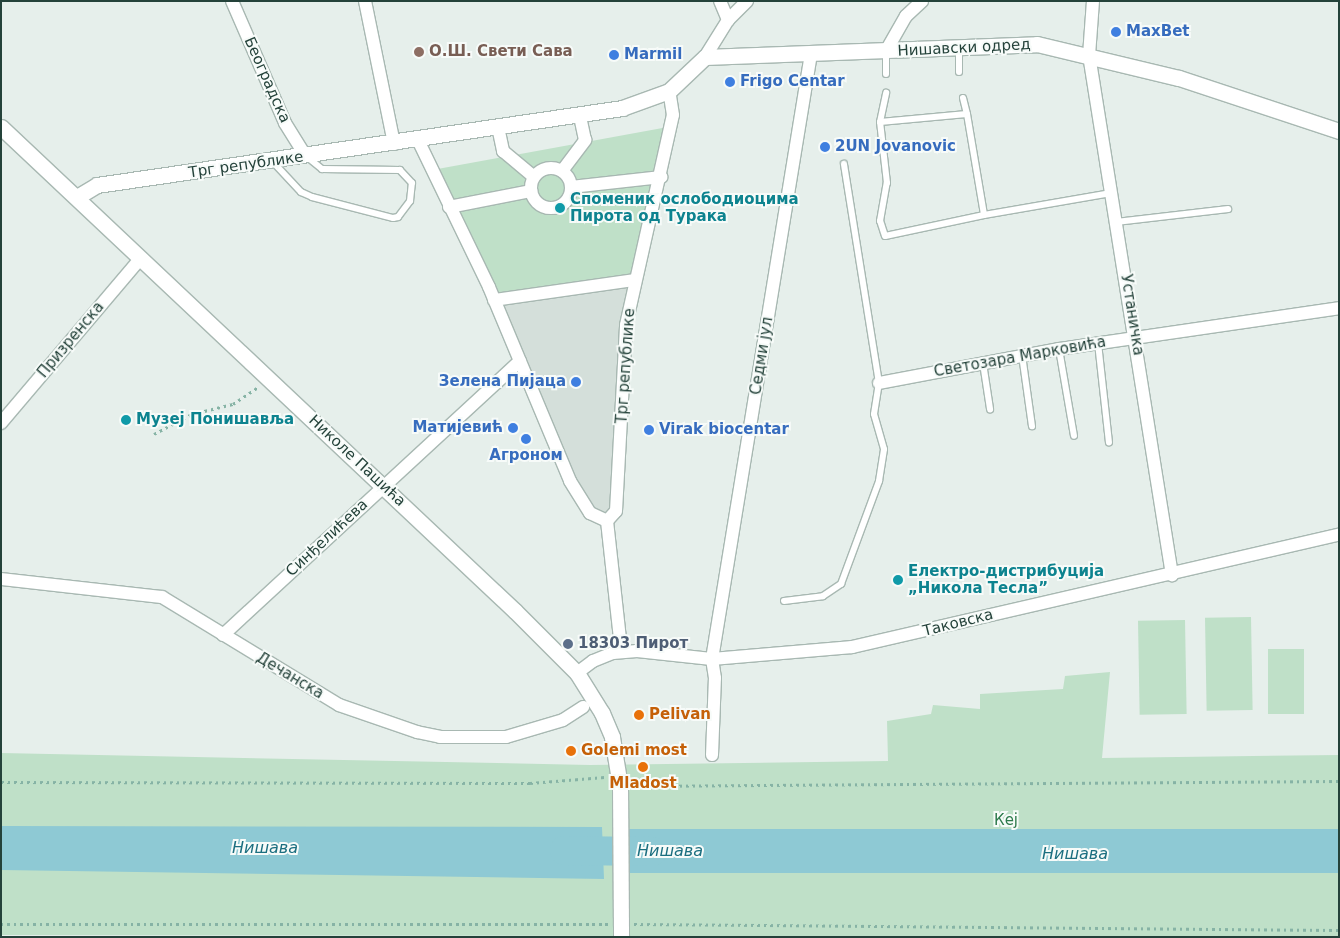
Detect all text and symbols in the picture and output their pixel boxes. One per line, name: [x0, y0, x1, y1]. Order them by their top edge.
place label: MaxBet: [1126, 23, 1190, 41]
marker: MaxBet: [1110, 26, 1122, 38]
street label: Београдска: [240, 34, 294, 126]
street label: Нишавски одред: [897, 36, 1031, 60]
place label: О.Ш. Свети Сава: [429, 43, 573, 61]
marker: О.Ш. Свети Сава: [413, 46, 425, 58]
place label: Marmil: [624, 46, 682, 64]
marker: Marmil: [608, 49, 620, 61]
place label: Frigo Centar: [740, 73, 845, 91]
marker: Frigo Centar: [724, 76, 736, 88]
place label: 2UN Jovanovic: [835, 138, 956, 156]
marker: 2UN Jovanovic: [819, 141, 831, 153]
street label: Трг републике: [187, 148, 305, 182]
place label: Споменик ослободиоцима Пирота од Турака: [570, 190, 799, 225]
marker: Споменик ослободиоцима Пирота од Турака: [554, 202, 566, 214]
street label: Устаничка: [1117, 273, 1147, 357]
street label: Призренска: [34, 298, 108, 382]
street label: Трг републике: [613, 308, 639, 424]
street label: Седми јул: [747, 316, 777, 396]
street label: Светозара Марковића: [932, 333, 1108, 381]
place label: Зелена Пијаца: [439, 373, 566, 391]
marker: Зелена Пијаца: [570, 376, 582, 388]
place label: Музеј Понишавља: [136, 411, 294, 429]
street label: Николе Пашића: [305, 412, 409, 510]
marker: Музеј Понишавља: [120, 414, 132, 426]
place label: Матијевић: [412, 419, 503, 437]
place label: Virak biocentar: [659, 421, 789, 439]
marker: Матијевић: [507, 422, 519, 434]
marker: Virak biocentar: [643, 424, 655, 436]
marker: Агроном: [520, 433, 532, 445]
place label: Агроном: [489, 447, 563, 465]
street label: Синђелићева: [282, 496, 372, 580]
place label: Електро-дистрибуција „Никола Тесла”: [908, 562, 1104, 597]
marker: Електро-дистрибуција „Никола Тесла”: [892, 574, 904, 586]
street label: Таковска: [921, 606, 995, 640]
place label: 18303 Пирот: [578, 635, 688, 653]
marker: 18303 Пирот: [562, 638, 574, 650]
street label: Дечанска: [253, 649, 327, 703]
place label: Pelivan: [649, 706, 711, 724]
marker: Pelivan: [633, 709, 645, 721]
place label: Golemi most: [581, 742, 687, 760]
marker: Golemi most: [565, 745, 577, 757]
marker: Mladost: [637, 761, 649, 773]
place label: Mladost: [609, 775, 677, 793]
park label: Кеј: [994, 812, 1018, 830]
water label: Нишава: [232, 838, 298, 858]
water label: Нишава: [637, 841, 703, 861]
water label: Нишава: [1042, 844, 1108, 864]

